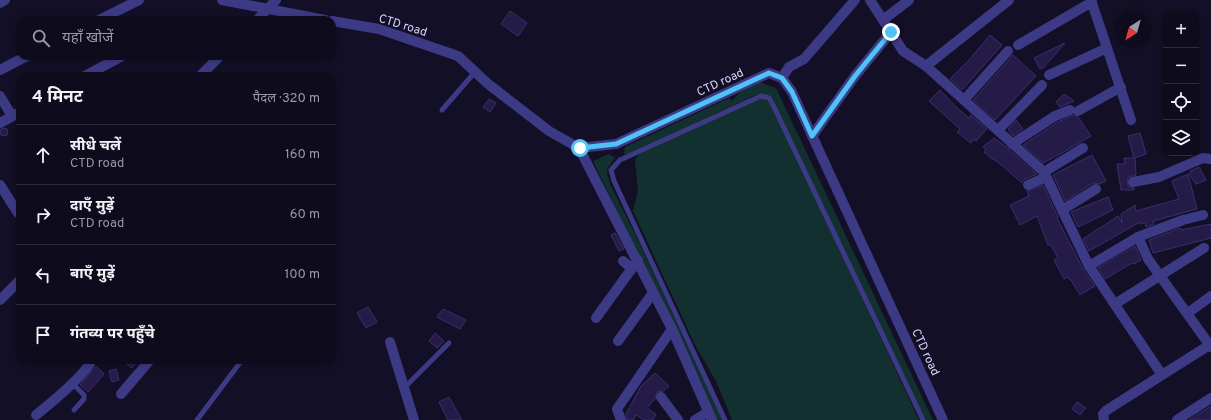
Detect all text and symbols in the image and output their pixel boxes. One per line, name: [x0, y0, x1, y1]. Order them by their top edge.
street label: CTD road: [376, 11, 429, 41]
north arrow: [1115, 12, 1151, 48]
map controls: [1163, 12, 1199, 156]
button: +: [1163, 12, 1199, 48]
search box: [16, 16, 336, 60]
route end: [882, 23, 900, 41]
icon: search: [30, 27, 52, 49]
text: यहाँ खोजें: [62, 29, 113, 48]
button: −: [1163, 48, 1199, 84]
street label: CTD road: [694, 65, 746, 101]
button: locate: [1163, 84, 1199, 120]
text: 4 मिनट: [32, 87, 83, 109]
text: पैदल · 320 m: [253, 91, 320, 107]
button: layers: [1163, 120, 1199, 156]
text: सीधे चलें: [70, 137, 121, 156]
route start: [571, 139, 589, 157]
icon: ahead: [32, 144, 54, 166]
text: 160 m: [285, 147, 320, 163]
text: CTD road: [70, 156, 124, 172]
text: दाएँ मुड़ें: [70, 197, 114, 216]
icon: right: [32, 204, 54, 226]
text: 60 m: [290, 207, 320, 223]
text: CTD road: [70, 216, 124, 232]
icon: left: [32, 264, 54, 286]
text: बाएँ मुड़ें: [70, 265, 115, 284]
text: 100 m: [284, 267, 320, 283]
icon: arrive: [32, 324, 54, 346]
text: गंतव्य पर पहुँचे: [70, 325, 155, 344]
street label: CTD road: [907, 326, 943, 378]

